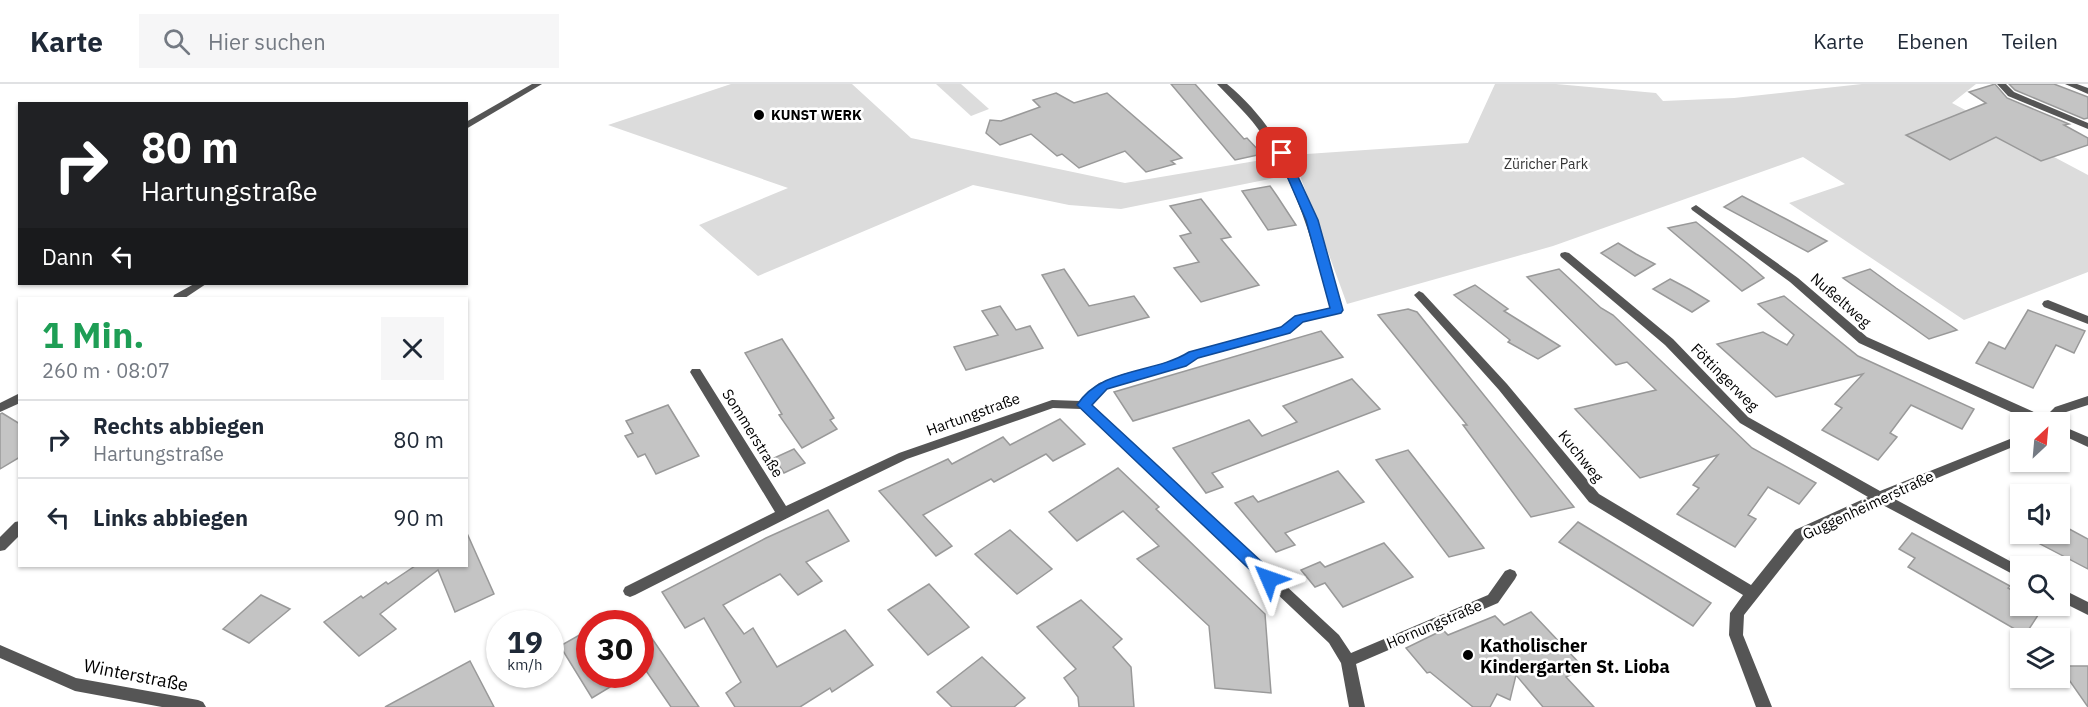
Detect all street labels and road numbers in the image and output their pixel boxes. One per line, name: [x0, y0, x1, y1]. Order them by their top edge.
street label: Nußeltweg: [1807, 269, 1875, 331]
street label: Föttingerweg: [1687, 339, 1763, 415]
street label: Sommerstraße: [718, 385, 788, 481]
street label: Hartungstraße: [924, 388, 1022, 440]
street label: Kuchweg: [1554, 426, 1608, 486]
street label: Guggenheimerstraße: [1799, 466, 1937, 544]
street label: Hornungstraße: [1383, 595, 1485, 653]
street label: Winterstraße: [82, 654, 190, 696]

